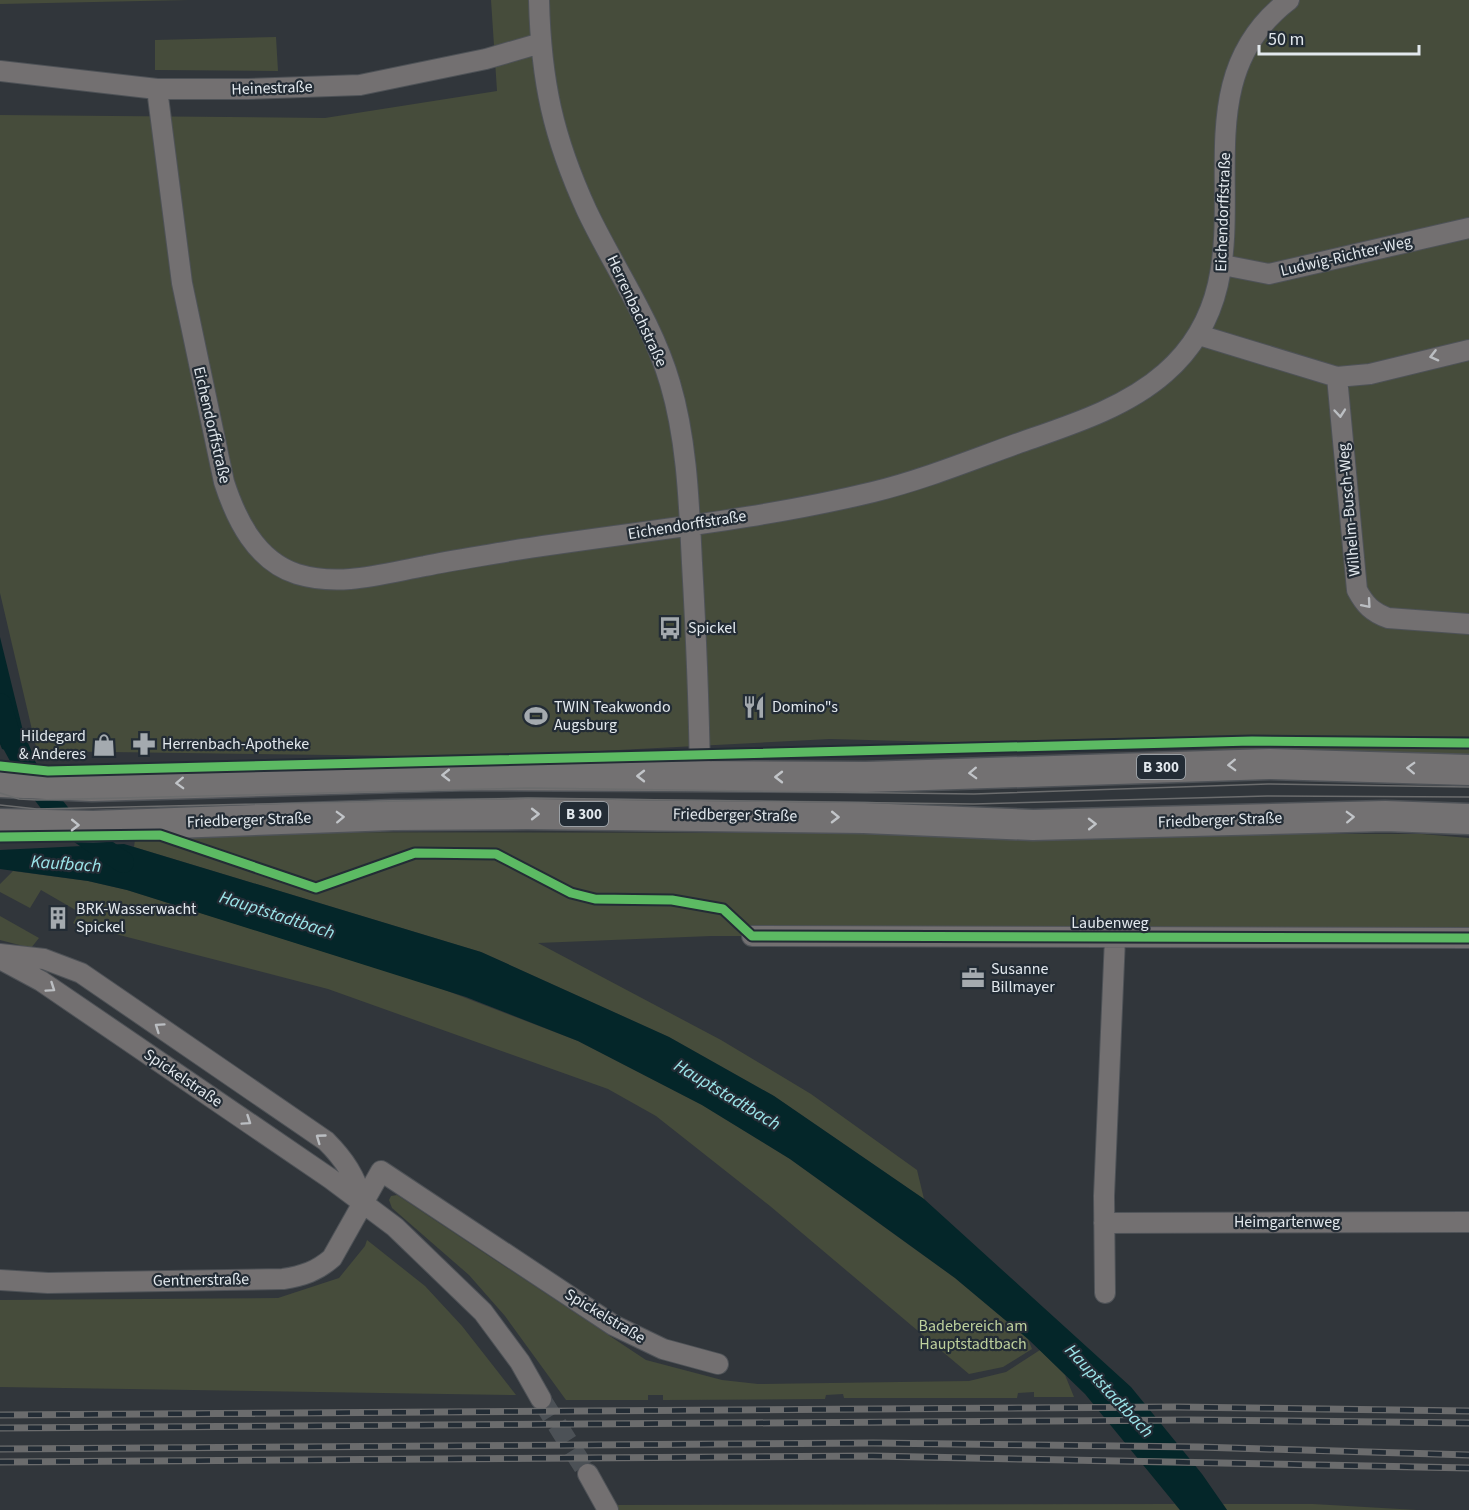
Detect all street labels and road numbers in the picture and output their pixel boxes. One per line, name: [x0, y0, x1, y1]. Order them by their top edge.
street label: Heinestraße: [231, 76, 313, 100]
street label: Eichendorffstraße: [1210, 152, 1236, 272]
street label: Ludwig-Richter-Weg: [1278, 230, 1414, 282]
street label: Herrenbachstraße: [601, 252, 673, 370]
street label: Eichendorffstraße: [188, 364, 236, 486]
street label: Wilhelm-Busch-Weg: [1332, 442, 1366, 578]
street label: Eichendorffstraße: [626, 505, 748, 545]
road number: B 300: [1137, 755, 1185, 779]
road number: B 300: [560, 802, 608, 826]
street label: Friedberger Straße: [673, 803, 798, 827]
street label: Friedberger Straße: [186, 807, 312, 833]
street label: Friedberger Straße: [1157, 807, 1283, 833]
street label: Laubenweg: [1071, 912, 1149, 934]
street label: Spickelstraße: [139, 1044, 227, 1112]
street label: Heimgartenweg: [1234, 1211, 1340, 1233]
street label: Gentnerstraße: [153, 1268, 249, 1292]
street label: Spickelstraße: [561, 1283, 649, 1349]

